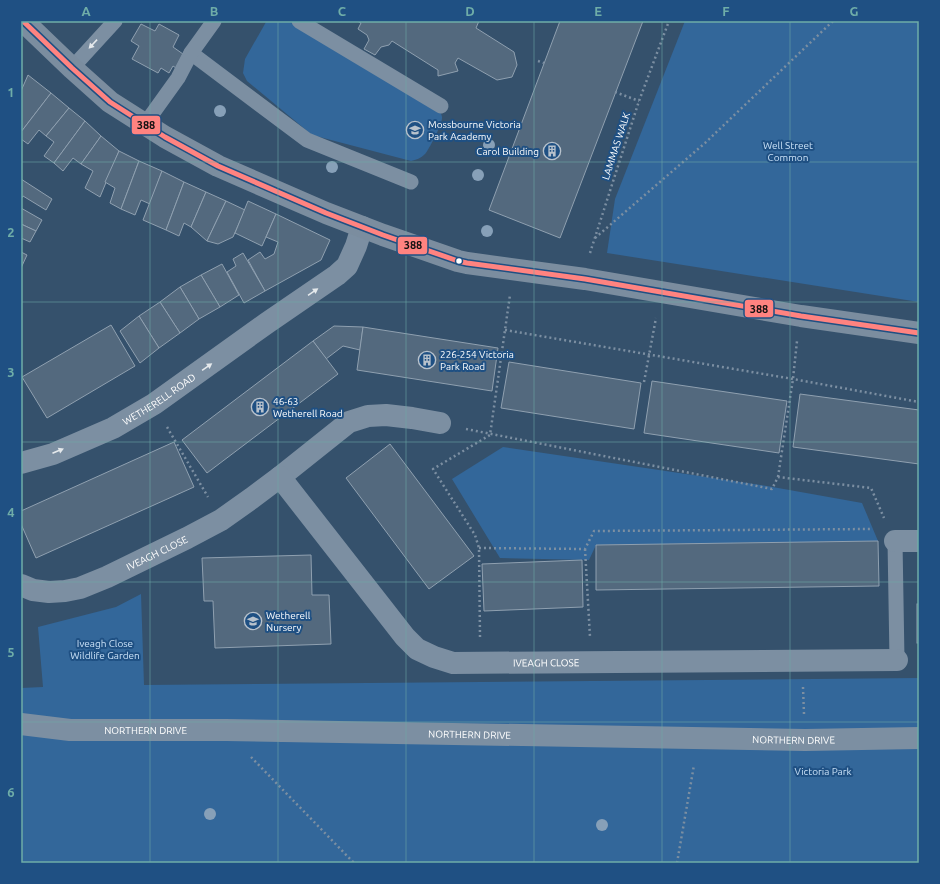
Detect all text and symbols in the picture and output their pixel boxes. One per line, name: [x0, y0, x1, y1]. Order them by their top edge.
text: A: [81, 4, 91, 18]
text: B: [210, 4, 219, 18]
text: C: [338, 4, 347, 18]
text: D: [465, 4, 475, 18]
text: E: [594, 4, 602, 18]
text: F: [722, 4, 730, 18]
text: G: [850, 4, 859, 18]
one-way arrow: [89, 40, 98, 49]
text: 1: [7, 85, 15, 99]
street label: LAMMAS WALK: [600, 111, 632, 181]
line badge: 388: [131, 115, 161, 135]
text: 388: [137, 119, 155, 131]
place label: Mossbourne Victoria Park Academy: [428, 119, 521, 142]
school or university icon: Mossbourne Victoria Park Academy: [405, 120, 425, 140]
park label: Well Street Common: [763, 140, 813, 163]
building icon: Carol Building: [542, 141, 562, 161]
place label: Carol Building: [476, 146, 539, 157]
text: 2: [7, 225, 15, 239]
line badge: 388: [397, 236, 428, 255]
text: 388: [404, 239, 422, 251]
unlabelled marker: [454, 256, 464, 266]
one-way arrow: [308, 288, 318, 296]
line badge: 388: [744, 299, 774, 318]
text: 388: [750, 303, 768, 315]
place label: 226-254 Victoria Park Road: [440, 349, 514, 372]
building icon: 226-254 Victoria Park Road: [417, 350, 437, 370]
one-way arrow: [202, 363, 212, 371]
text: 3: [7, 365, 15, 379]
street label: WETHERELL ROAD: [121, 371, 197, 427]
place label: 46-63 Wetherell Road: [273, 396, 343, 419]
building icon: 46-63 Wetherell Road: [250, 397, 270, 417]
one-way arrow: [53, 448, 64, 454]
text: 4: [7, 505, 15, 519]
street label: IVEAGH CLOSE: [124, 533, 189, 572]
place label: Wetherell Nursery: [266, 610, 311, 633]
school or university icon: Wetherell Nursery: [243, 611, 263, 631]
park label: Iveagh Close Wildlife Garden: [70, 638, 140, 661]
text: 5: [7, 645, 15, 659]
street label: IVEAGH CLOSE: [513, 657, 580, 668]
street label: NORTHERN DRIVE: [104, 725, 187, 736]
street label: NORTHERN DRIVE: [428, 728, 511, 740]
street label: NORTHERN DRIVE: [752, 734, 835, 746]
park label: Victoria Park: [794, 766, 852, 777]
text: 6: [7, 785, 15, 799]

